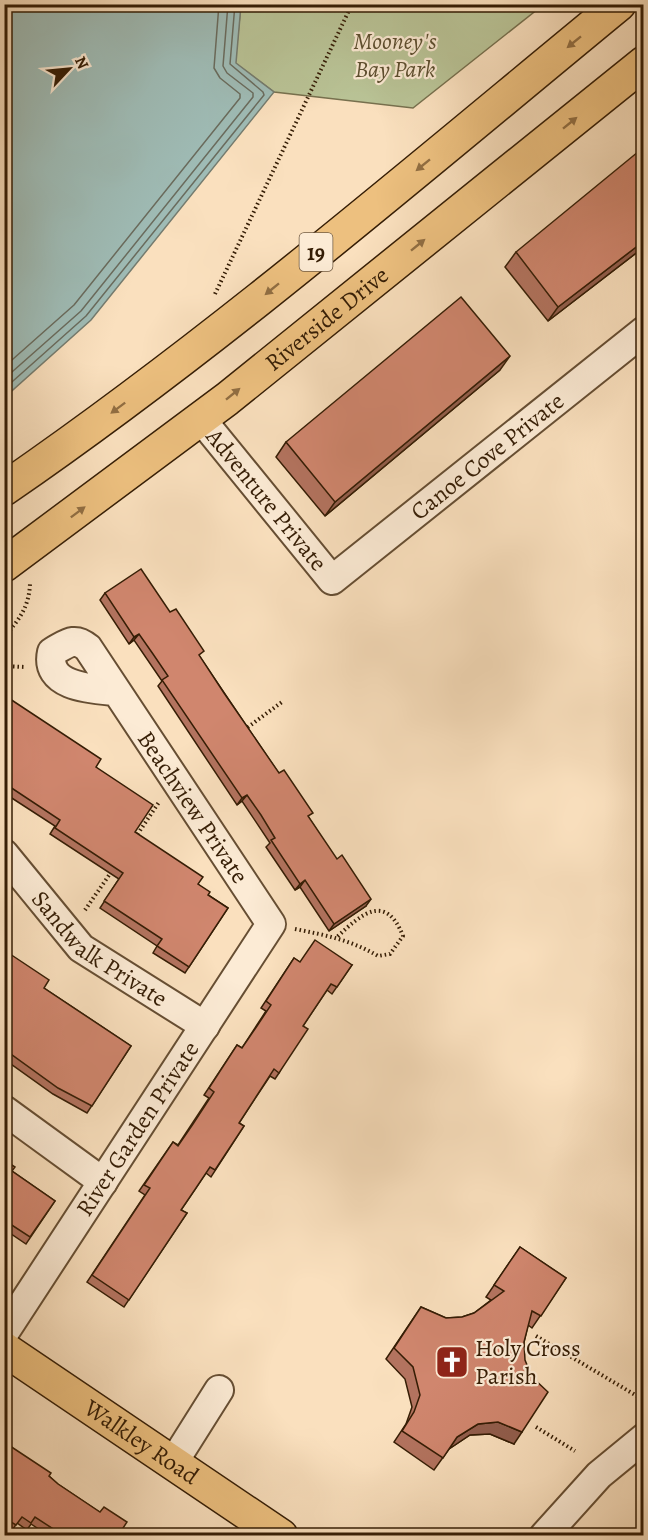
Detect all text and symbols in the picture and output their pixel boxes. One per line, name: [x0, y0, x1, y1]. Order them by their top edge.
park label: Mooney's Bay Park: [353, 25, 437, 85]
one-way arrow: [566, 35, 582, 48]
north arrow: [39, 39, 99, 99]
text: N: [69, 53, 94, 73]
one-way arrow: [562, 117, 577, 129]
one-way arrow: [416, 158, 431, 171]
road number: 19: [300, 233, 332, 271]
one-way arrow: [410, 239, 426, 252]
street label: Riverside Drive: [258, 259, 395, 378]
one-way arrow: [264, 282, 280, 295]
street label: Canoe Cove Private: [404, 385, 571, 527]
one-way arrow: [226, 389, 241, 401]
one-way arrow: [110, 402, 126, 415]
street label: Adventure Private: [198, 421, 334, 578]
one-way arrow: [70, 505, 86, 518]
street label: Beachview Private: [130, 724, 256, 890]
street label: Sandwalk Private: [24, 884, 173, 1014]
street label: River Garden Private: [69, 1035, 206, 1222]
place label: Holy Cross Parish: [475, 1332, 581, 1392]
church icon: Holy Cross Parish: [434, 1344, 470, 1380]
street label: Walkley Road: [77, 1391, 205, 1492]

